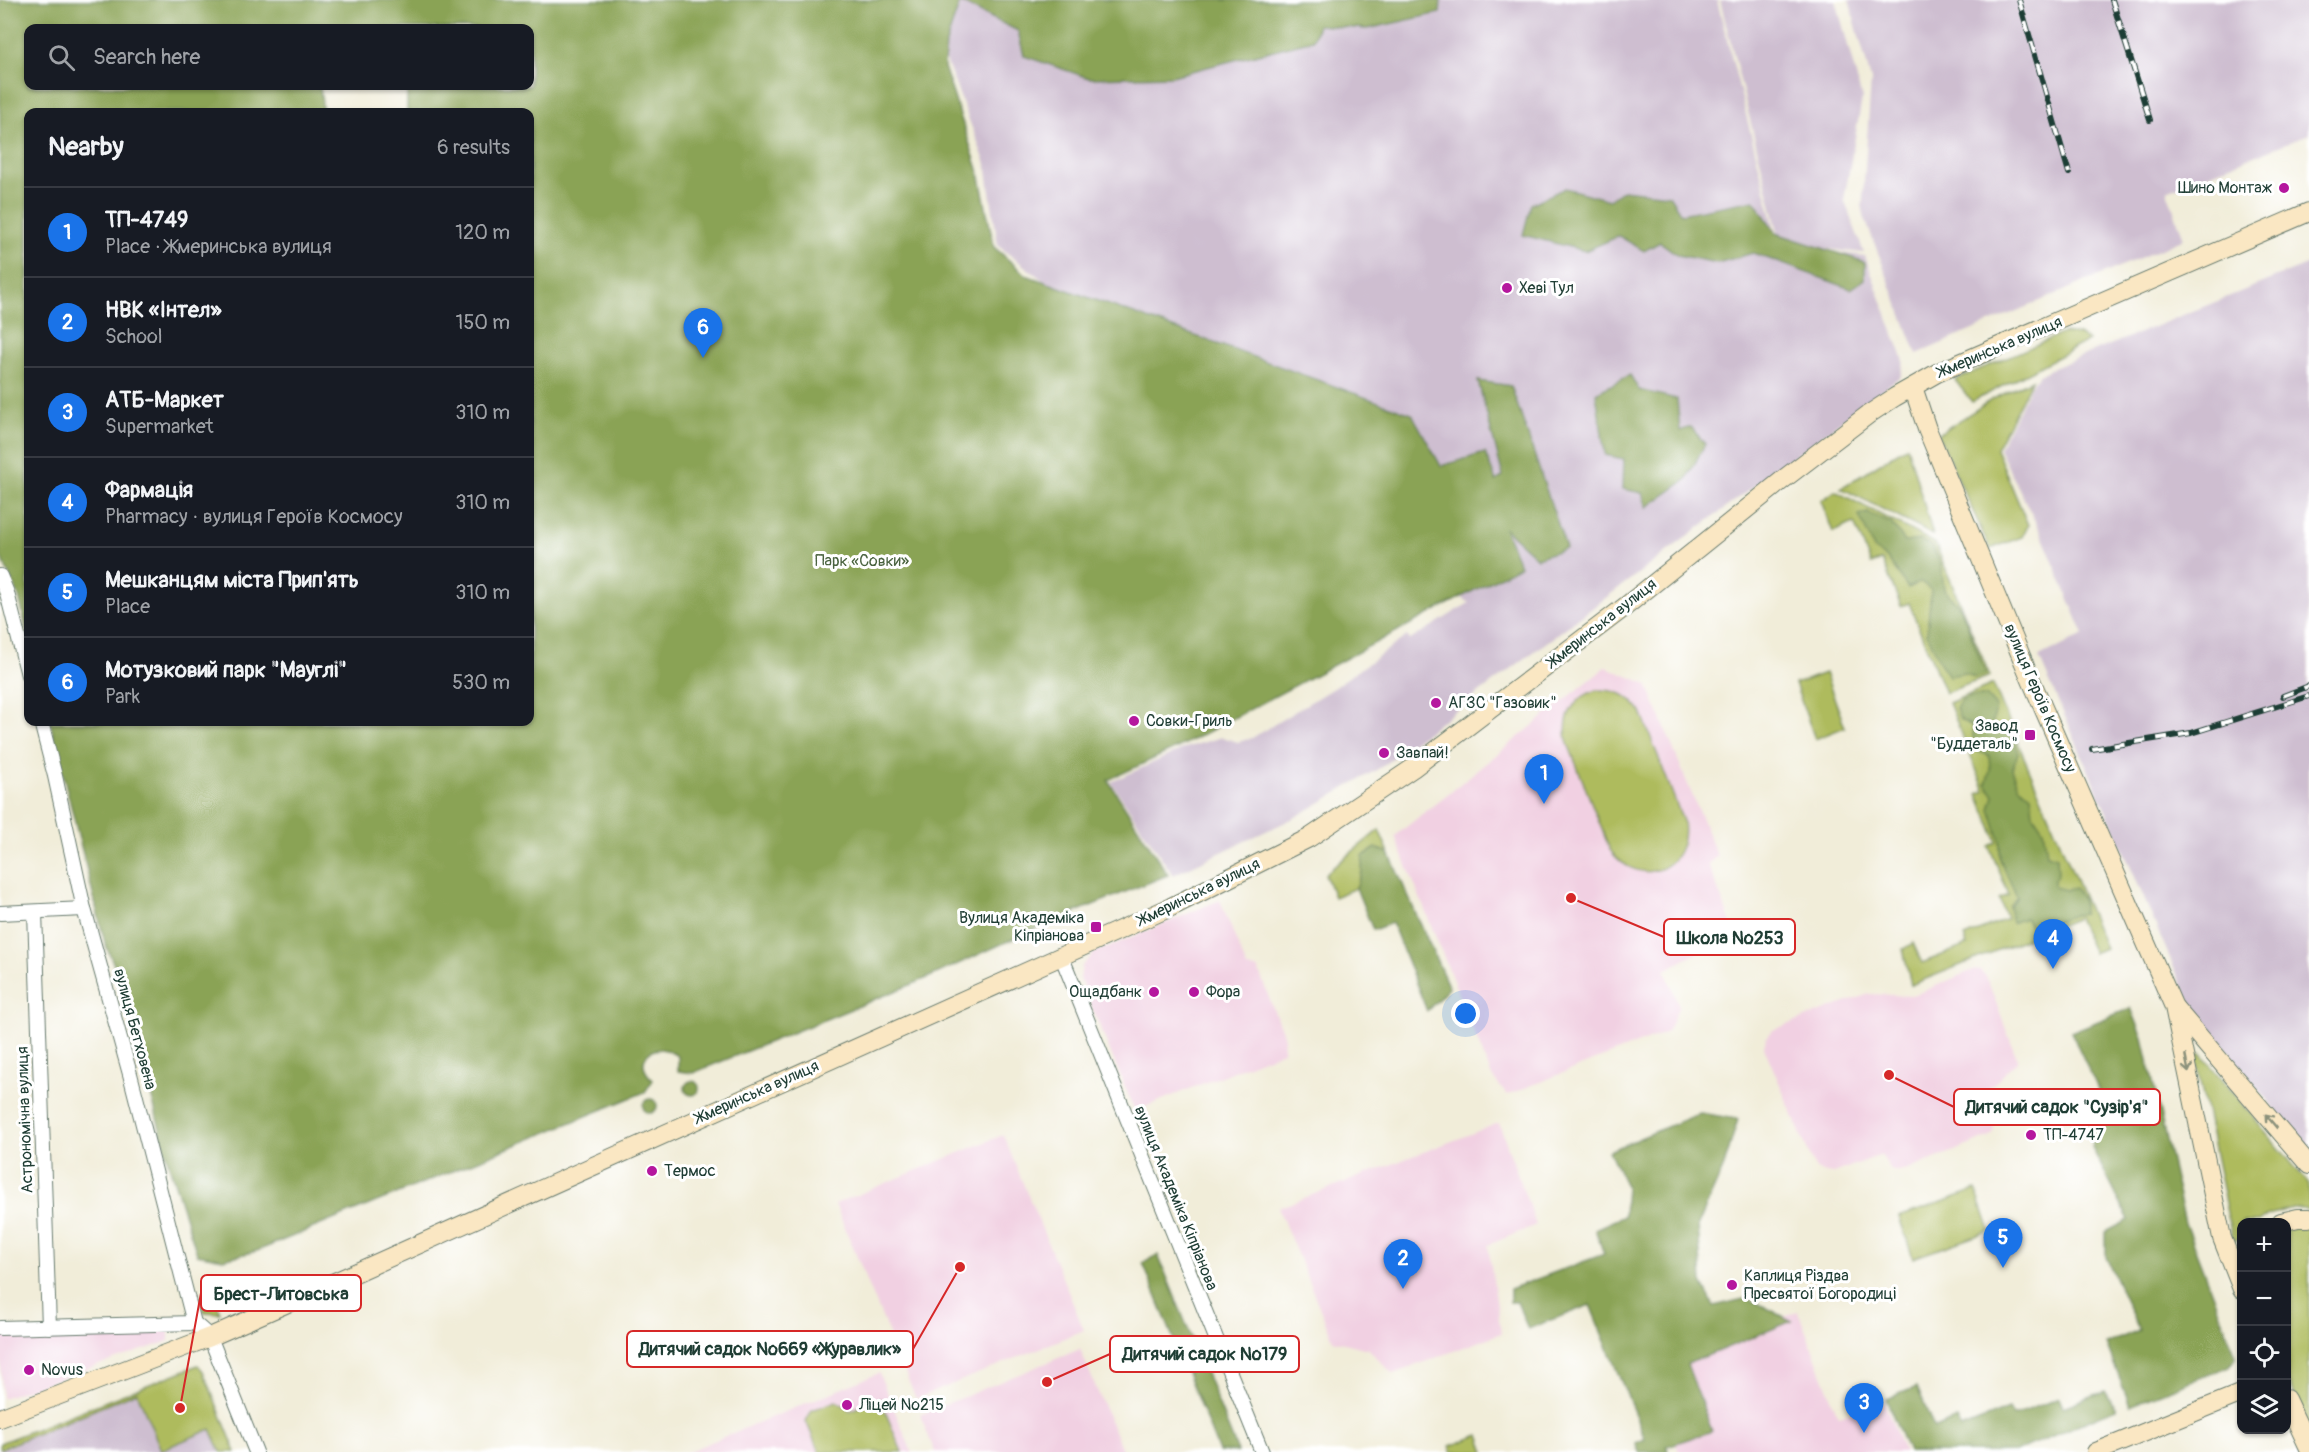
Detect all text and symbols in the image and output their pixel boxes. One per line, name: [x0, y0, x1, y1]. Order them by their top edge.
search box: [24, 24, 534, 90]
icon: search: [45, 41, 78, 74]
text: Search here: [93, 43, 200, 71]
text: Nearby: [48, 131, 124, 163]
text: 6 results: [437, 135, 510, 160]
place label: Шино Монтаж: [2178, 178, 2273, 198]
marker: Шино Монтаж: [2277, 181, 2291, 195]
text: ТП-4749: [105, 206, 188, 234]
text: 1: [64, 220, 71, 245]
text: 120 m: [455, 220, 510, 245]
text: Place · Жмеринська вулиця: [105, 234, 332, 259]
place label: Хеві Тул: [1519, 278, 1574, 298]
marker: Хеві Тул: [1500, 281, 1514, 295]
text: НВК «Інтел»: [105, 296, 222, 324]
pin: 6: [684, 308, 722, 358]
text: 2: [62, 310, 73, 335]
text: 150 m: [456, 310, 510, 335]
street label: Жмеринська вулиця: [1932, 312, 2065, 383]
text: School: [105, 324, 162, 349]
text: АТБ-Маркет: [105, 386, 224, 414]
text: 3: [62, 400, 73, 425]
text: 310 m: [455, 400, 510, 425]
text: Supermarket: [105, 414, 214, 439]
text: Фармація: [105, 476, 193, 504]
text: 4: [62, 490, 73, 515]
text: 310 m: [455, 490, 510, 515]
text: Pharmacy · вулиця Героїв Космосу: [105, 504, 402, 529]
park label: Парк «Совки»: [815, 551, 909, 571]
text: Мешканцям міста Прип'ять: [105, 566, 359, 594]
street label: Жмеринська вулиця: [1541, 574, 1661, 674]
text: 5: [62, 580, 73, 605]
text: 310 m: [455, 580, 510, 605]
text: Place: [105, 594, 150, 619]
street label: вулиця Героїв Космосу: [2000, 621, 2080, 776]
text: Мотузковий парк "Мауглі": [105, 656, 347, 684]
text: 6: [62, 670, 73, 695]
text: 530 m: [452, 670, 510, 695]
text: Park: [105, 684, 140, 709]
place label: АГЗС "Газовик": [1448, 693, 1557, 713]
marker: АГЗС "Газовик": [1429, 696, 1443, 710]
place label: Совки-Гриль: [1146, 711, 1233, 731]
marker: Совки-Гриль: [1127, 714, 1141, 728]
place label: Завод "Буддеталь": [1930, 716, 2018, 754]
marker: Завод "Буддеталь": [2023, 728, 2037, 742]
place label: Завпай!: [1396, 743, 1449, 763]
marker: Завпай!: [1377, 746, 1391, 760]
pin: 1: [1524, 754, 1564, 804]
street label: Жмеринська вулиця: [1132, 854, 1263, 931]
place label: Вулиця Академіка Кіпріанова: [959, 908, 1084, 946]
callout: Школа №253: [1664, 919, 1795, 955]
marker: Вулиця Академіка Кіпріанова: [1089, 920, 1103, 934]
pin: 4: [2034, 920, 2072, 969]
text: Школа №253: [1675, 927, 1784, 950]
street label: вулиця Бетховена: [109, 966, 161, 1092]
place label: Ощадбанк: [1069, 982, 1142, 1002]
place label: Фора: [1206, 982, 1240, 1002]
marker: Ощадбанк: [1147, 985, 1161, 999]
marker: Фора: [1187, 985, 1201, 999]
your location: [1451, 999, 1480, 1028]
street label: Астрономічна вулиця: [12, 1046, 38, 1194]
one-way arrow: [2181, 1054, 2193, 1073]
street label: Жмеринська вулиця: [689, 1056, 822, 1129]
callout: Дитячий садок "Сузір'я": [1954, 1089, 2160, 1125]
text: Дитячий садок "Сузір'я": [1965, 1096, 2148, 1119]
street label: вулиця Академіка Кіпріанова: [1130, 1103, 1222, 1293]
one-way arrow: [2264, 1114, 2278, 1129]
place label: ТП-4747: [2043, 1125, 2104, 1145]
marker: ТП-4747: [2024, 1128, 2038, 1142]
place label: Термос: [664, 1161, 716, 1181]
marker: Термос: [645, 1164, 659, 1178]
pin: 5: [1984, 1218, 2022, 1268]
map controls: [2237, 1218, 2291, 1434]
button: +: [2237, 1218, 2291, 1272]
pin: 2: [1384, 1240, 1422, 1289]
place label: Каплиця Різдва Пресвятої Богородиці: [1744, 1266, 1896, 1304]
button: −: [2237, 1272, 2291, 1326]
callout: Брест-Литовська: [201, 1275, 361, 1311]
marker: Каплиця Різдва Пресвятої Богородиці: [1725, 1278, 1739, 1292]
text: Брест-Литовська: [213, 1283, 349, 1306]
button: locate: [2237, 1326, 2291, 1380]
callout: Дитячий садок №669 «Журавлик»: [627, 1331, 913, 1367]
callout: Дитячий садок №179: [1110, 1336, 1299, 1372]
text: Дитячий садок №669 «Журавлик»: [638, 1338, 902, 1361]
text: Дитячий садок №179: [1122, 1343, 1287, 1366]
place label: Novus: [41, 1360, 83, 1380]
marker: Novus: [22, 1363, 36, 1377]
button: layers: [2237, 1380, 2291, 1434]
pin: 3: [1844, 1384, 1884, 1433]
place label: Ліцей №215: [858, 1395, 944, 1415]
marker: Ліцей №215: [840, 1398, 854, 1412]

